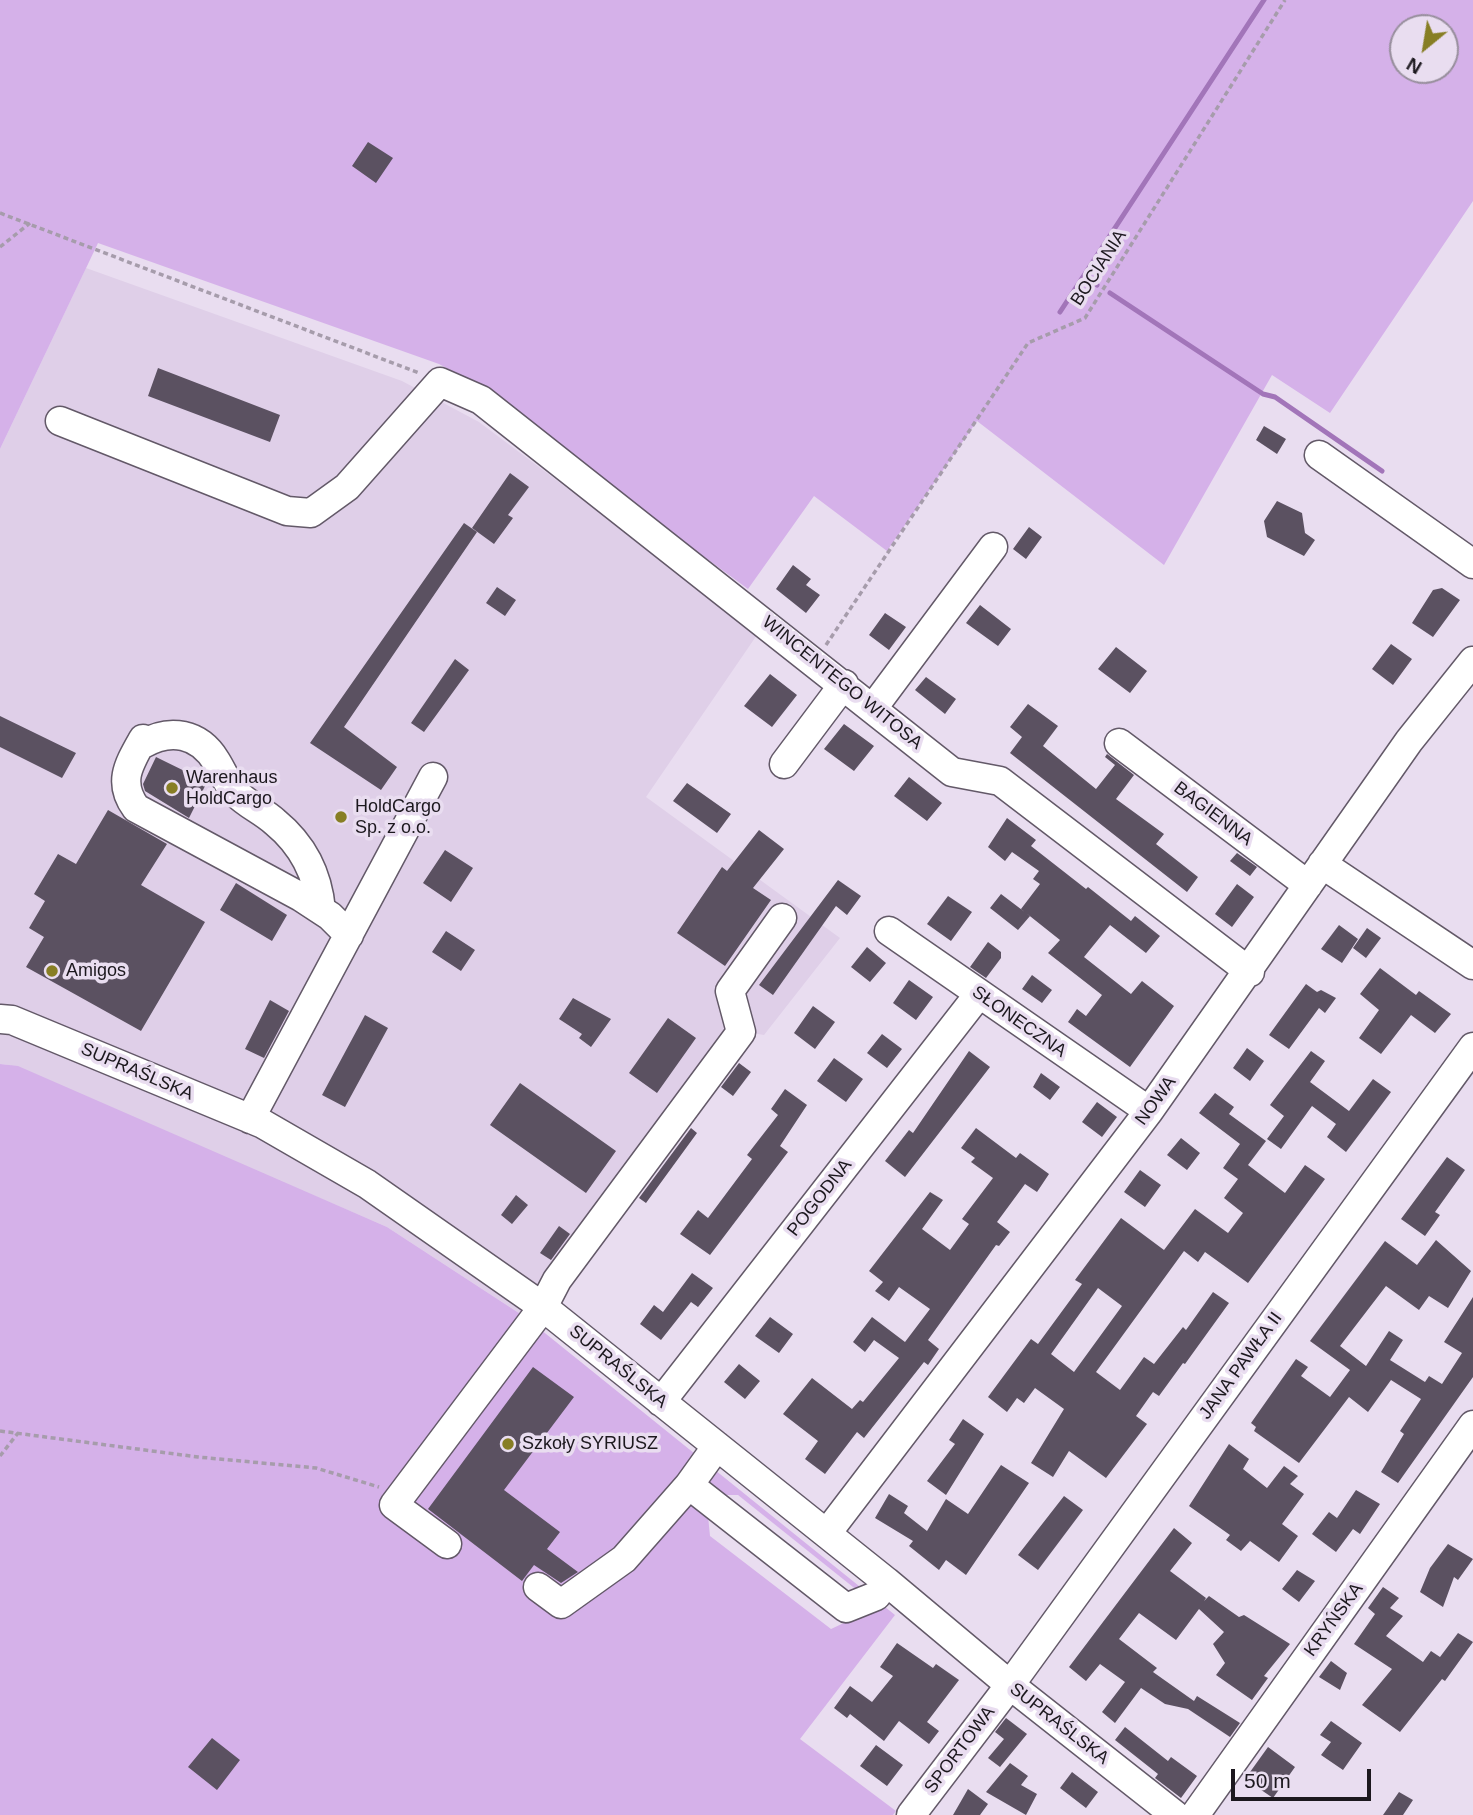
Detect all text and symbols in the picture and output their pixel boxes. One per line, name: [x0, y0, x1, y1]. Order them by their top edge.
north arrow: [1389, 14, 1459, 84]
text: N: [1403, 53, 1425, 78]
street label: BOCIANIA: [1067, 226, 1131, 310]
street label: WINCENTEGO WITOSA: [758, 612, 926, 754]
place label: Warenhaus HoldCargo: [186, 767, 277, 810]
street label: BAGIENNA: [1169, 777, 1257, 851]
marker: Warenhaus HoldCargo: [164, 780, 180, 796]
place label: HoldCargo Sp. z o.o.: [355, 796, 441, 838]
marker: HoldCargo Sp. z o.o.: [333, 809, 349, 825]
place label: Amigos: [66, 960, 126, 982]
marker: Amigos: [44, 963, 60, 979]
street label: SŁONECZNA: [968, 982, 1070, 1062]
street label: SUPRAŚLSKA: [78, 1039, 196, 1105]
street label: NOWA: [1131, 1072, 1181, 1130]
street label: POGODNA: [783, 1155, 857, 1241]
street label: JANA PAWŁA II: [1195, 1308, 1287, 1424]
street label: SUPRAŚLSKA: [565, 1321, 671, 1413]
place label: Szkoły SYRIUSZ: [522, 1433, 658, 1455]
marker: Szkoły SYRIUSZ: [500, 1436, 516, 1452]
street label: KRYŃSKA: [1300, 1579, 1368, 1661]
street label: SUPRAŚLSKA: [1005, 1679, 1113, 1769]
street label: SPORTOWA: [920, 1702, 1000, 1798]
scale bar: [1235, 1756, 1375, 1800]
text: 50 m: [1244, 1769, 1291, 1792]

